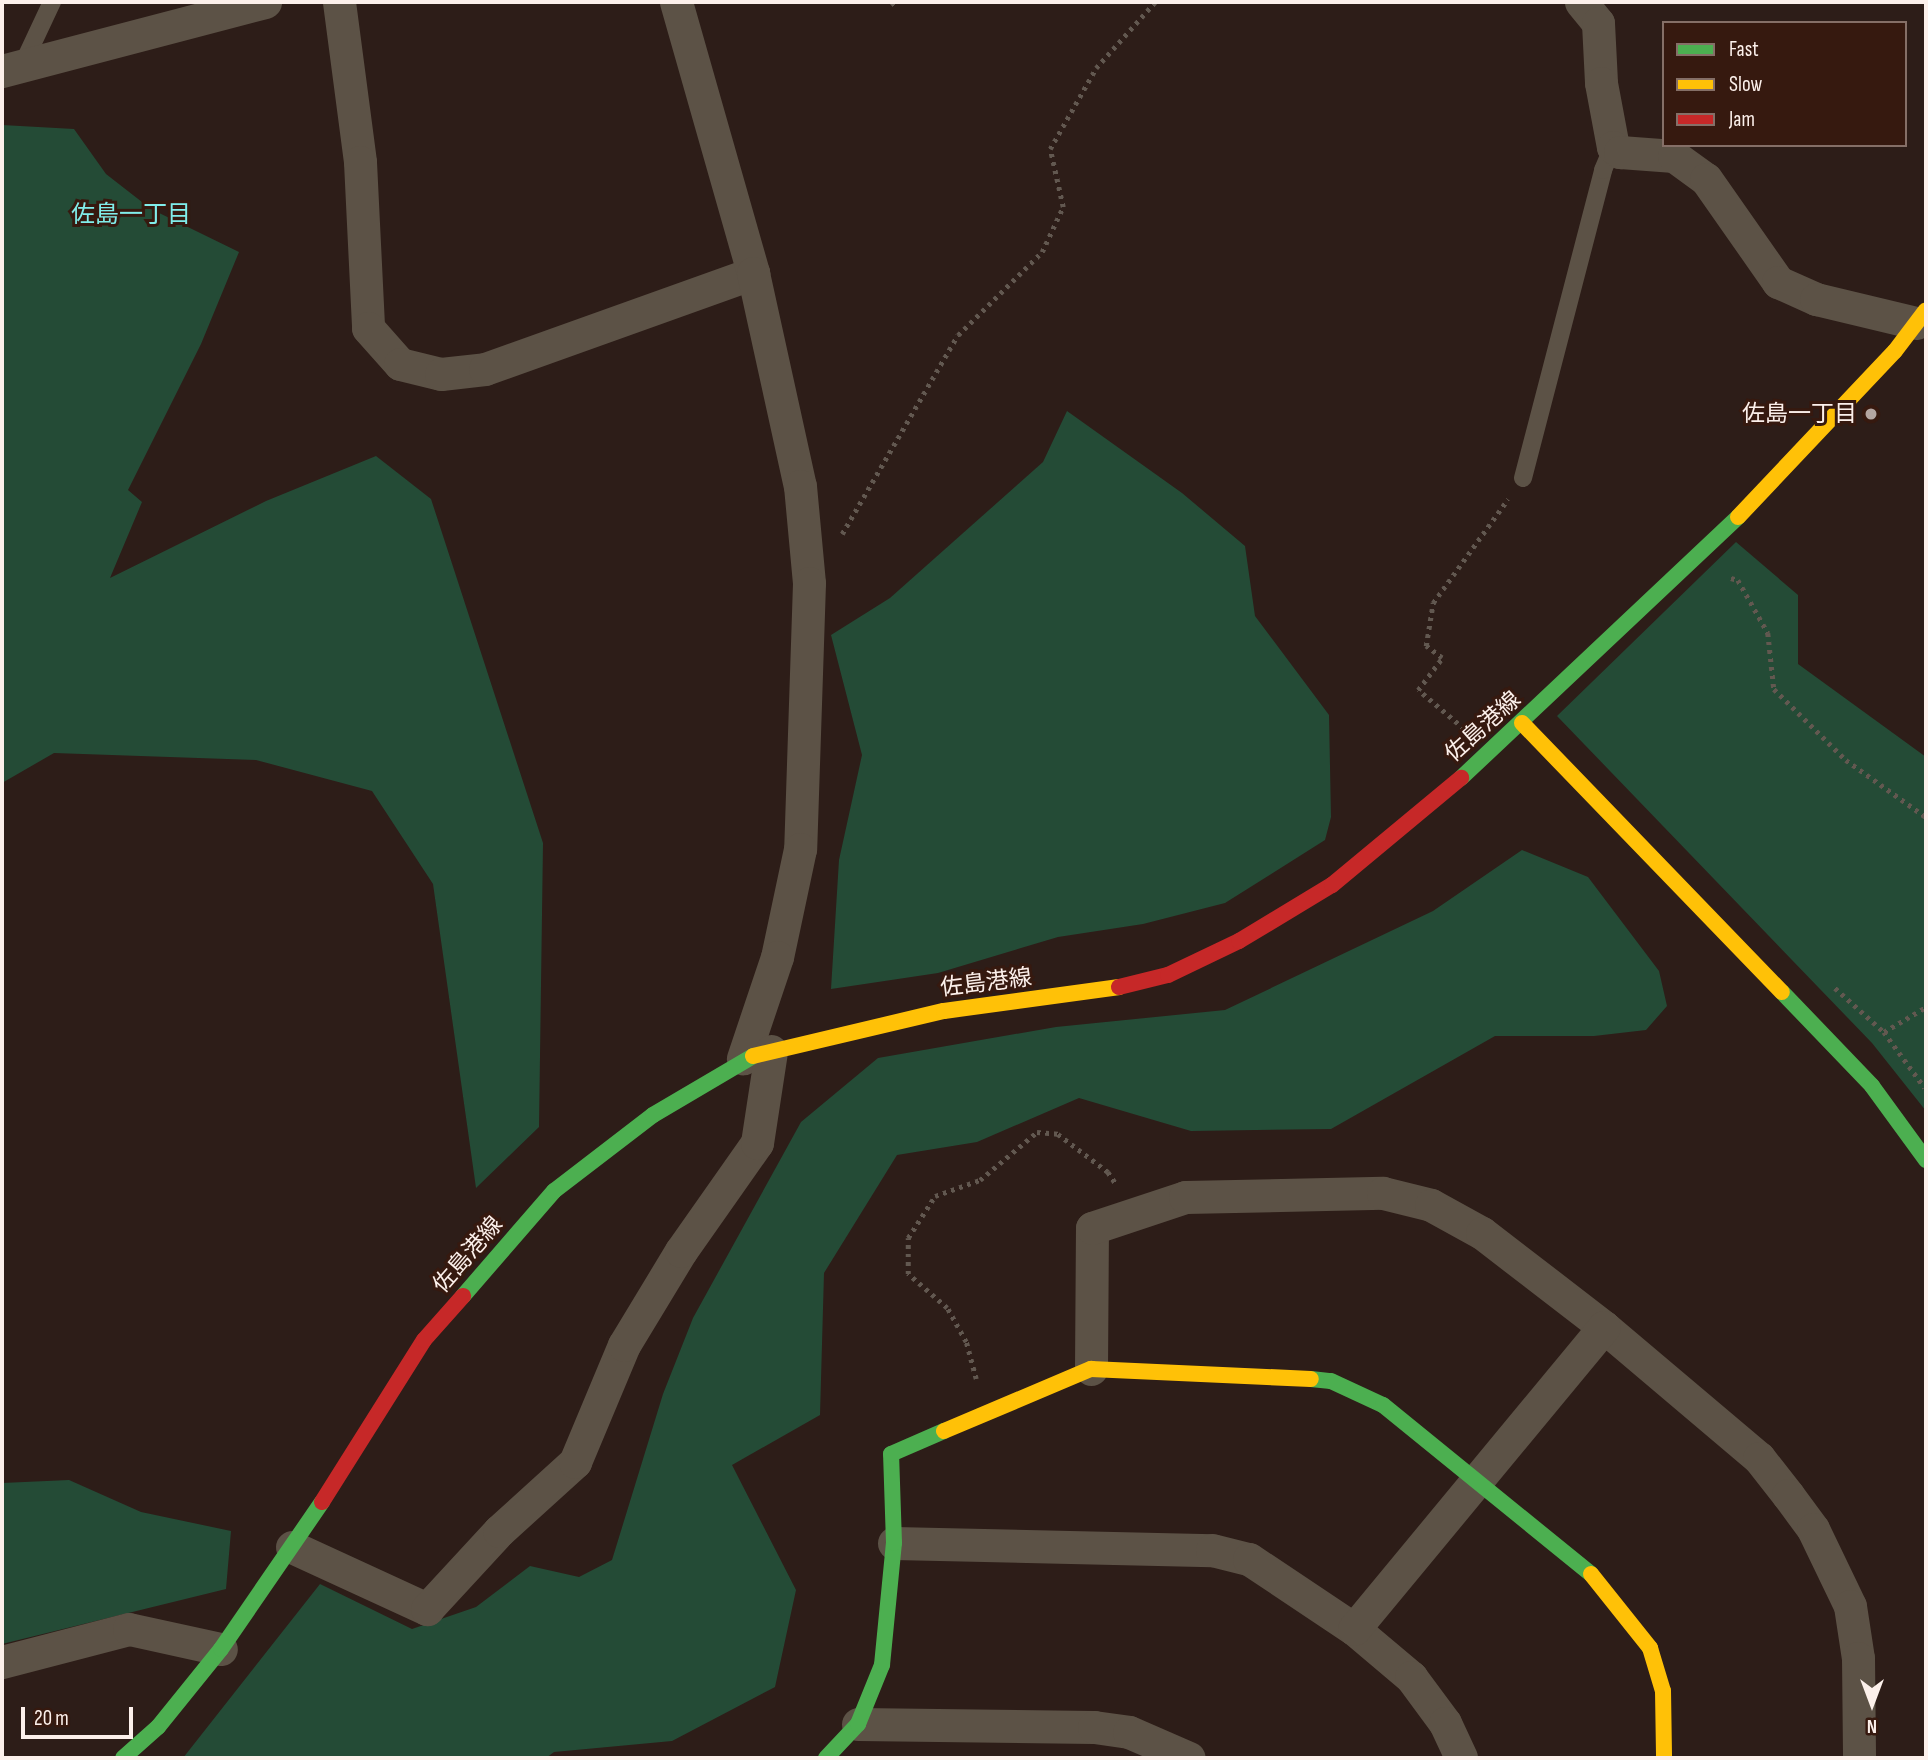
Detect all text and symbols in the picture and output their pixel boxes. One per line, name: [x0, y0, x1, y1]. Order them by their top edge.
legend: [1662, 21, 1907, 147]
text: Fast: [1729, 37, 1759, 62]
text: Slow: [1729, 72, 1762, 97]
text: Jam: [1729, 107, 1755, 132]
district label: 佐島一丁目: [71, 201, 191, 229]
place label: 佐島一丁目: [1742, 400, 1857, 428]
marker: 佐島一丁目: [1863, 406, 1879, 422]
street label: 佐島港線: [1440, 686, 1526, 768]
street label: 佐島港線: [939, 964, 1033, 1002]
street label: 佐島港線: [427, 1211, 509, 1299]
north arrow: [1837, 1669, 1907, 1739]
scale bar: [24, 1694, 136, 1738]
text: 20 m: [34, 1706, 69, 1731]
text: N: [1867, 1714, 1877, 1737]

